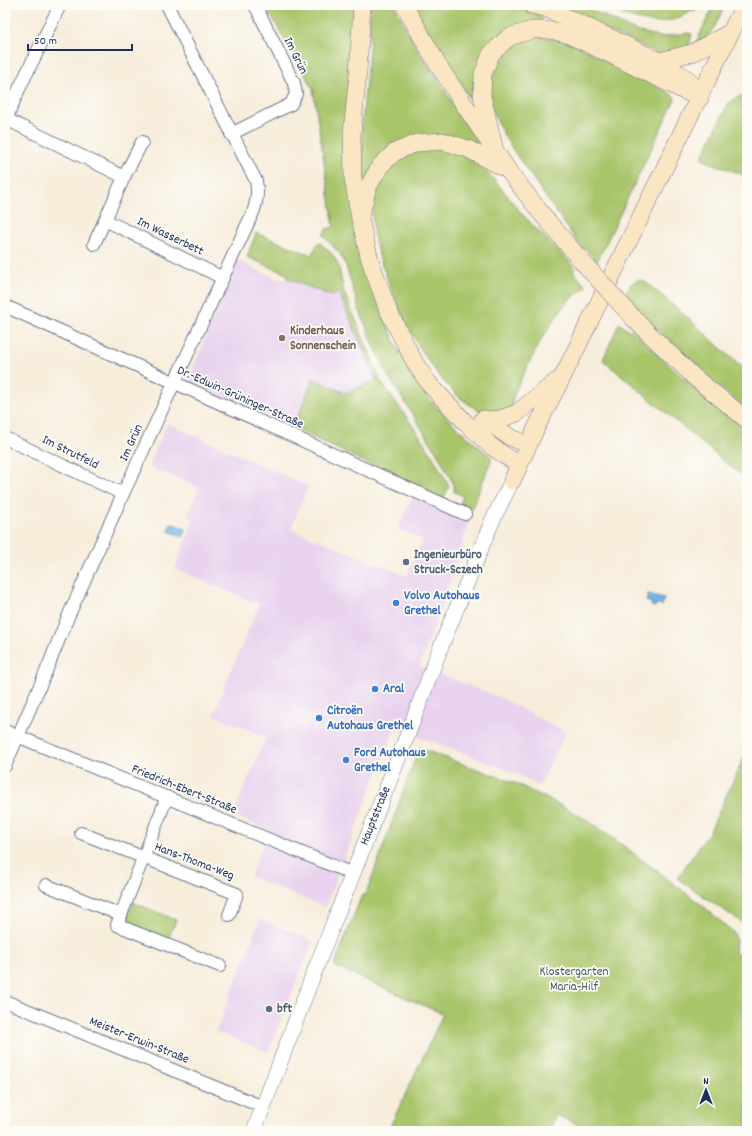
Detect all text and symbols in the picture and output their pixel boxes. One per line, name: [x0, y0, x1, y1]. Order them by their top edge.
scale bar: [28, 26, 132, 52]
text: 50 m: [34, 33, 57, 50]
street label: Im Grün: [278, 34, 312, 78]
street label: Im Wasserbett: [134, 213, 207, 261]
place label: Kinderhaus Sonnenschein: [290, 322, 356, 356]
marker: Kinderhaus Sonnenschein: [277, 333, 287, 343]
street label: Dr.-Edwin-Grüninger-Straße: [174, 362, 307, 435]
street label: Im Grün: [115, 421, 149, 465]
street label: Im Strutfeld: [38, 431, 102, 475]
place label: Ingenieurbüro Struck-Sczech: [414, 546, 483, 580]
marker: Ingenieurbüro Struck-Sczech: [401, 557, 411, 567]
place label: Volvo Autohaus Grethel: [404, 587, 480, 621]
marker: Volvo Autohaus Grethel: [391, 598, 401, 608]
place label: Aral: [383, 680, 405, 699]
marker: Aral: [370, 684, 380, 694]
place label: Citroën Autohaus Grethel: [327, 702, 414, 736]
marker: Citroën Autohaus Grethel: [314, 713, 324, 723]
place label: Ford Autohaus Grethel: [354, 744, 426, 778]
marker: Ford Autohaus Grethel: [341, 755, 351, 765]
street label: Friedrich-Ebert-Straße: [128, 760, 240, 820]
street label: Hauptstraße: [356, 783, 397, 848]
street label: Hans-Thoma-Weg: [151, 838, 237, 886]
park label: Klostergarten Maria-Hilf: [540, 963, 608, 997]
place label: bft: [277, 1000, 292, 1019]
marker: bft: [264, 1004, 274, 1014]
street label: Meister-Erwin-Straße: [86, 1012, 192, 1070]
north arrow: [686, 1070, 726, 1110]
text: N: [703, 1074, 709, 1090]

